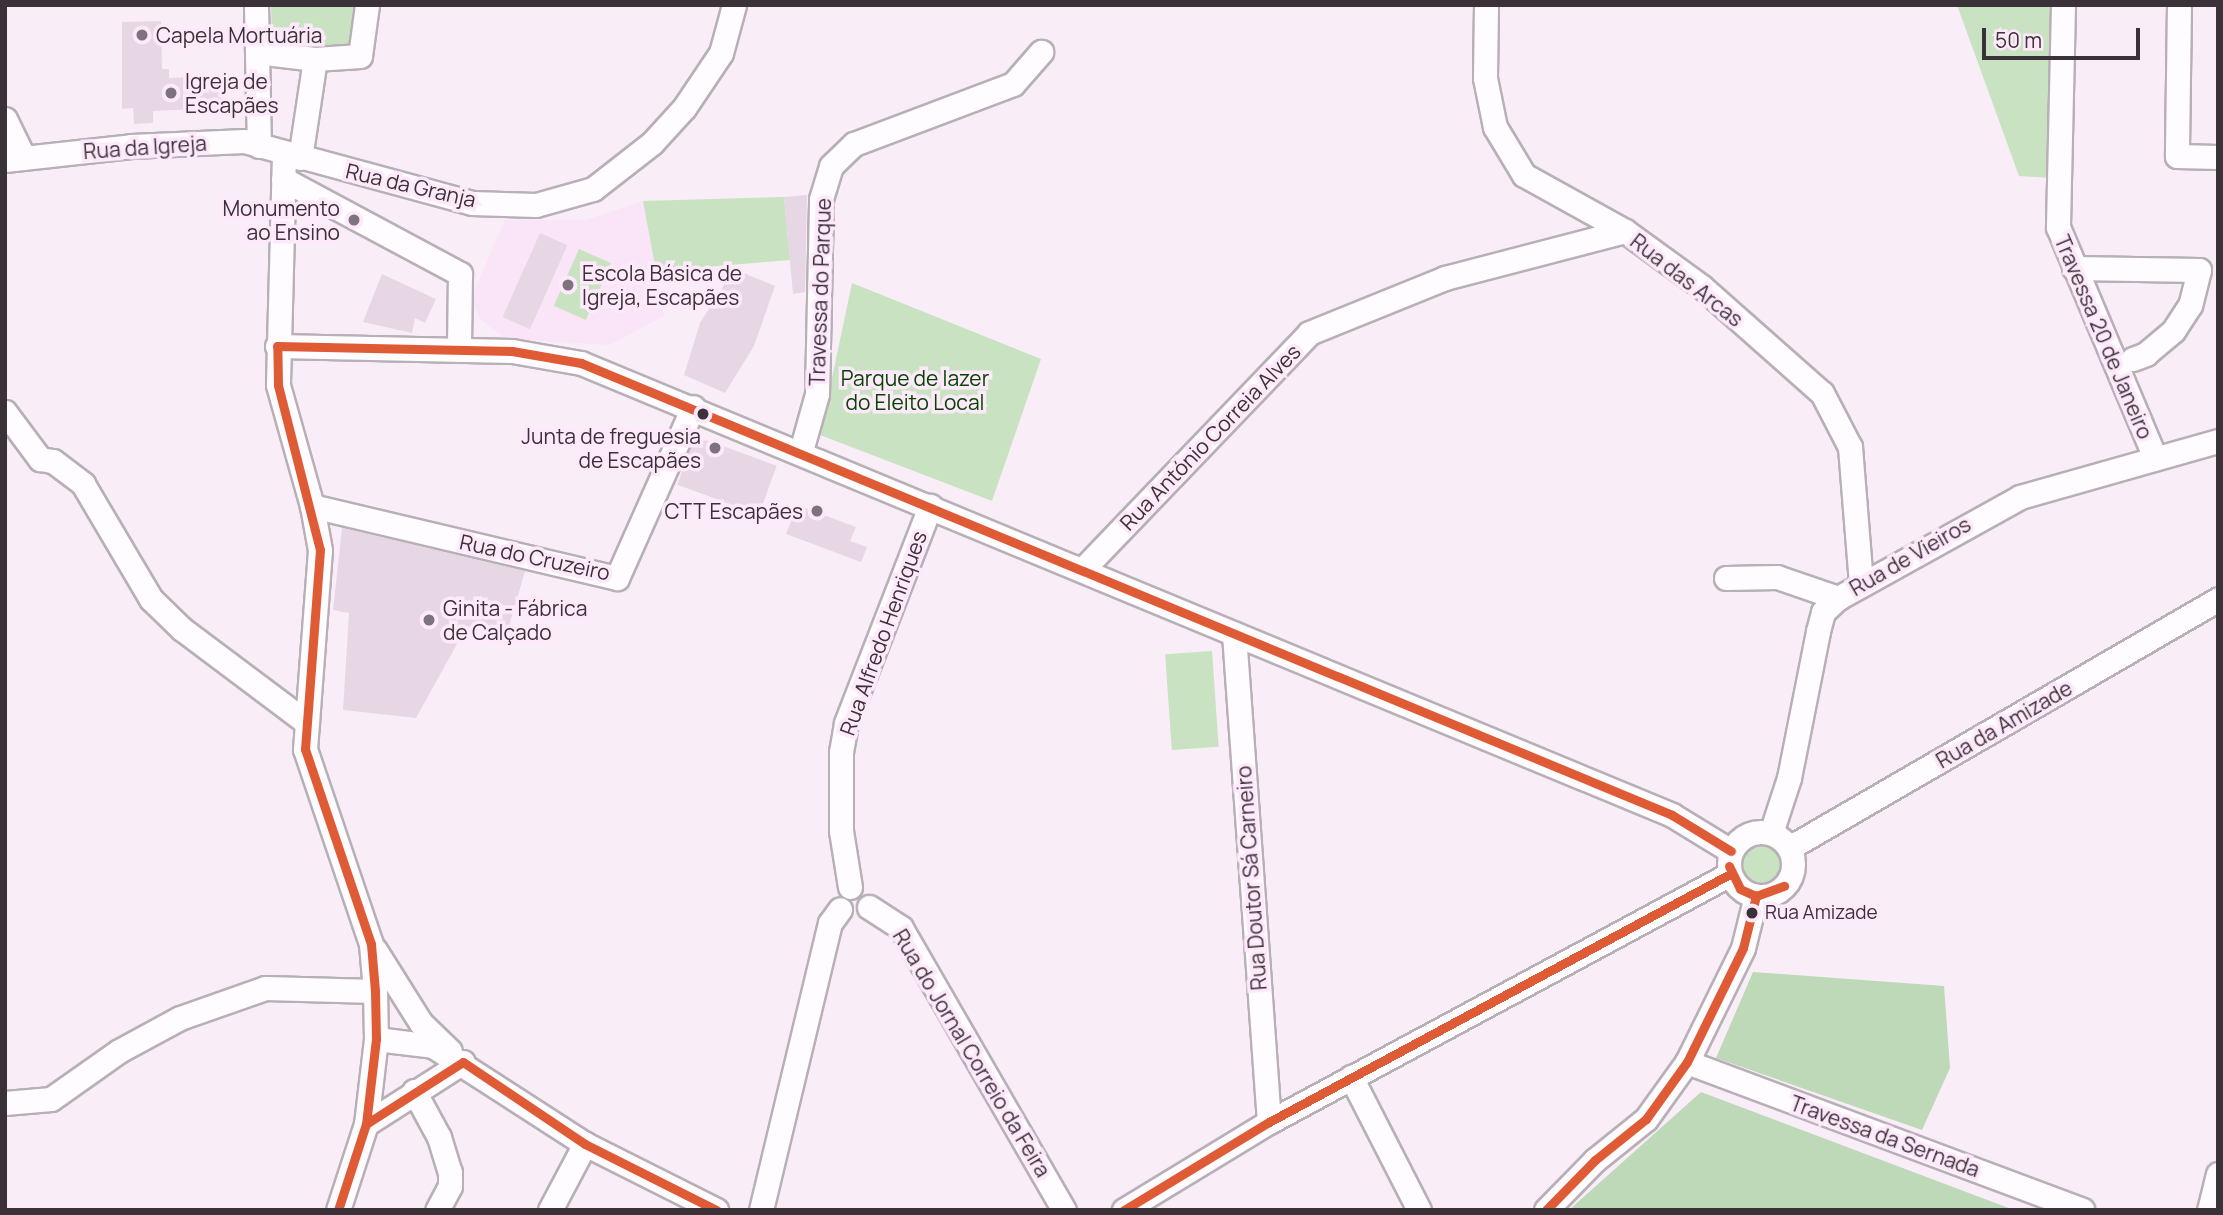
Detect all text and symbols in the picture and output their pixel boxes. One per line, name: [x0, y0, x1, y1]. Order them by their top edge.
scale bar: [1985, 14, 2142, 58]
place label: Capela Mortuária: [156, 22, 322, 48]
text: 50 m: [1995, 26, 2042, 54]
marker: Capela Mortuária: [134, 27, 150, 43]
place label: Igreja de Escapães: [185, 68, 279, 118]
marker: Igreja de Escapães: [163, 85, 179, 101]
street label: Rua da Igreja: [82, 130, 208, 164]
street label: Rua da Granja: [343, 158, 479, 212]
place label: Monumento ao Ensino: [222, 195, 340, 245]
street label: Travessa do Parque: [804, 198, 836, 386]
marker: Monumento ao Ensino: [346, 212, 362, 228]
street label: Rua das Arcas: [1626, 228, 1748, 332]
street label: Travessa 20 de Janeiro: [2050, 231, 2158, 443]
place label: Escola Básica de Igreja, Escapães: [582, 260, 742, 310]
marker: Escola Básica de Igreja, Escapães: [560, 277, 576, 293]
street label: Rua António Correia Alves: [1114, 339, 1306, 535]
park label: Parque de lazer do Eleito Local: [841, 365, 989, 415]
unlabelled marker: [696, 407, 710, 421]
place label: Junta de freguesia de Escapães: [521, 423, 701, 473]
marker: Junta de freguesia de Escapães: [707, 440, 723, 456]
place label: CTT Escapães: [664, 498, 803, 524]
marker: CTT Escapães: [809, 503, 825, 519]
street label: Rua de Vieiros: [1845, 511, 1975, 601]
street label: Rua Alfredo Henriques: [834, 527, 932, 739]
street label: Rua do Cruzeiro: [458, 529, 612, 585]
place label: Ginita - Fábrica de Calçado: [443, 595, 587, 645]
marker: Ginita - Fábrica de Calçado: [421, 612, 437, 628]
street label: Rua da Amizade: [1932, 675, 2076, 773]
street label: Rua Doutor Sá Carneiro: [1231, 765, 1271, 991]
place label: Rua Amizade: [1765, 902, 1878, 924]
marker: Rua Amizade: [1745, 906, 1759, 920]
street label: Rua do Jornal Correio da Feira: [888, 925, 1056, 1181]
street label: Travessa da Sernada: [1787, 1090, 1983, 1182]

